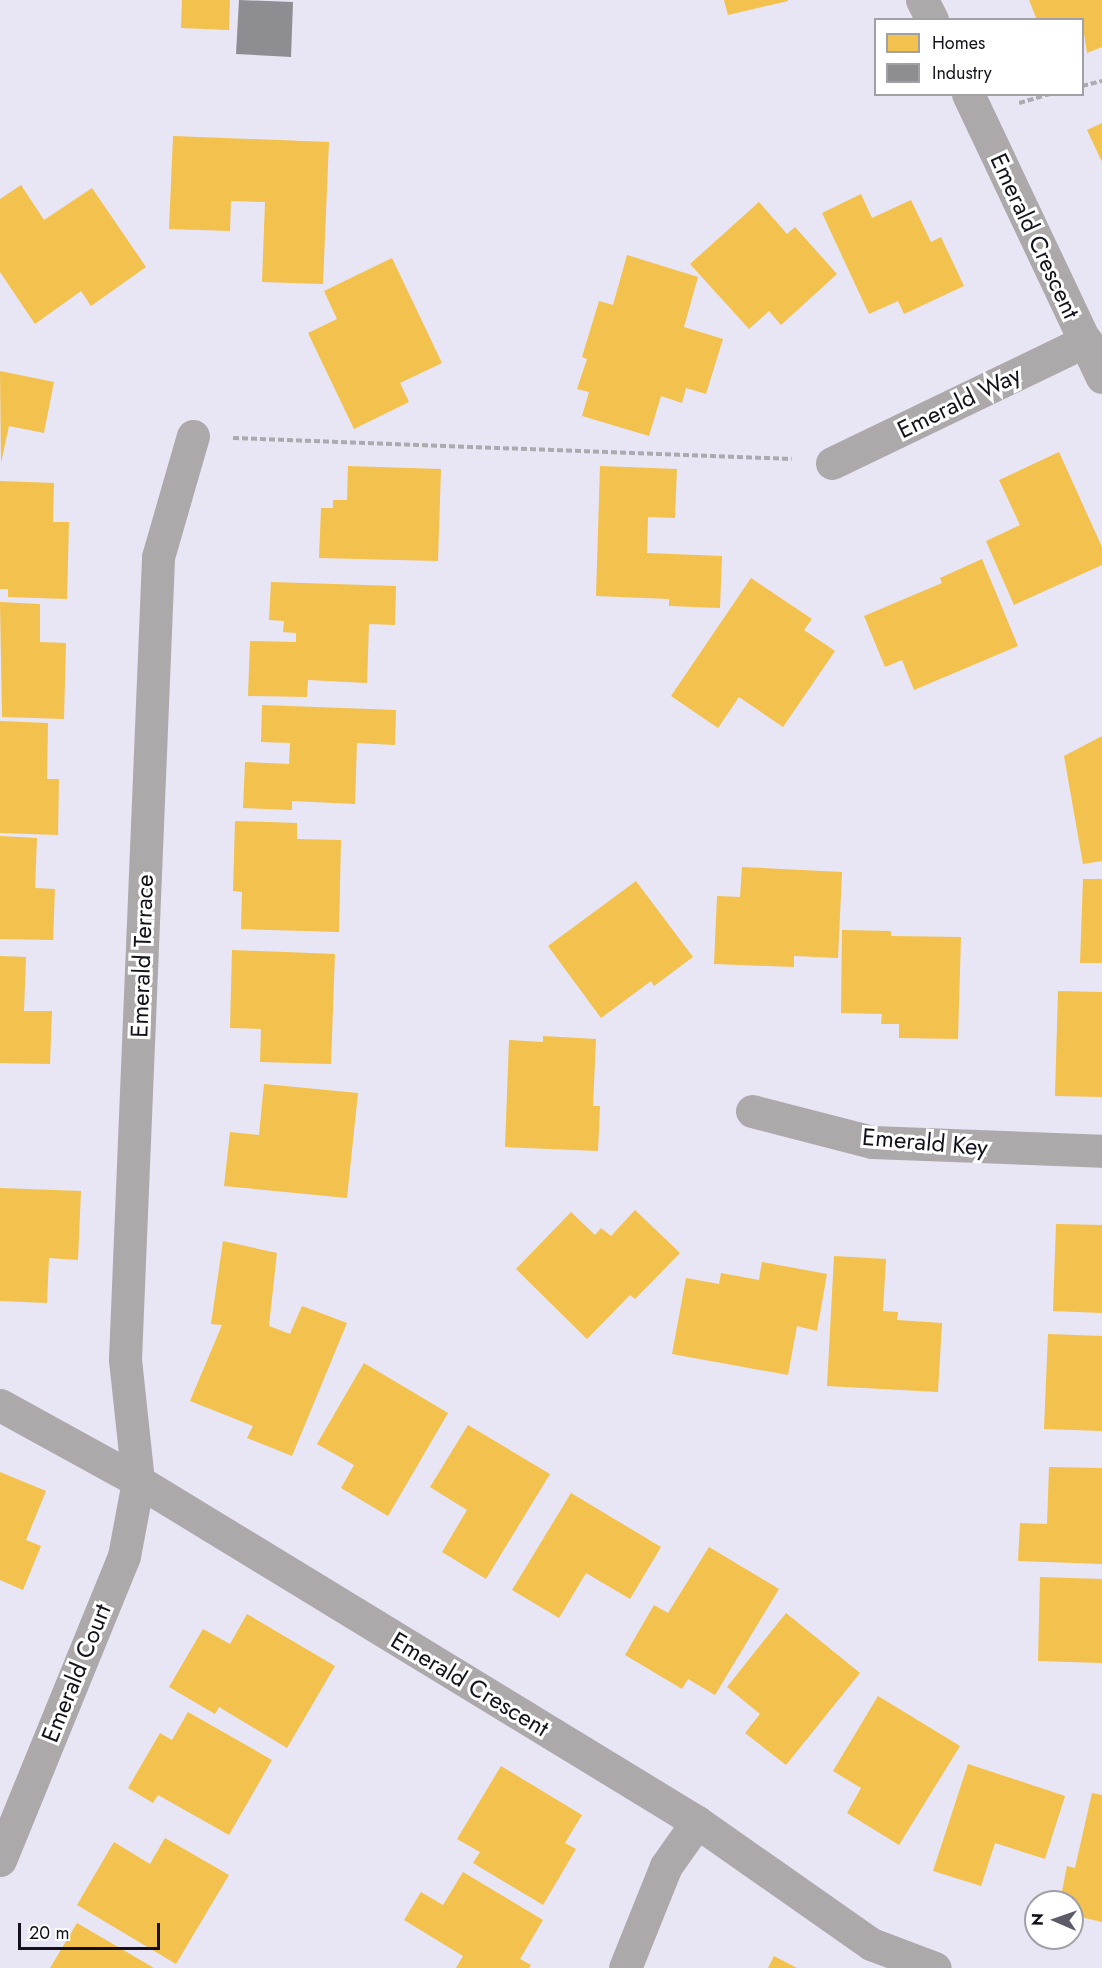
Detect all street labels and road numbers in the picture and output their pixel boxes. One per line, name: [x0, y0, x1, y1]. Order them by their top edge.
street label: Emerald Crescent: [984, 149, 1086, 323]
street label: Emerald Way: [893, 360, 1025, 444]
street label: Emerald Terrace: [125, 874, 159, 1038]
street label: Emerald Key: [861, 1122, 989, 1162]
street label: Emerald Court: [35, 1600, 117, 1746]
street label: Emerald Crescent: [386, 1626, 554, 1742]

